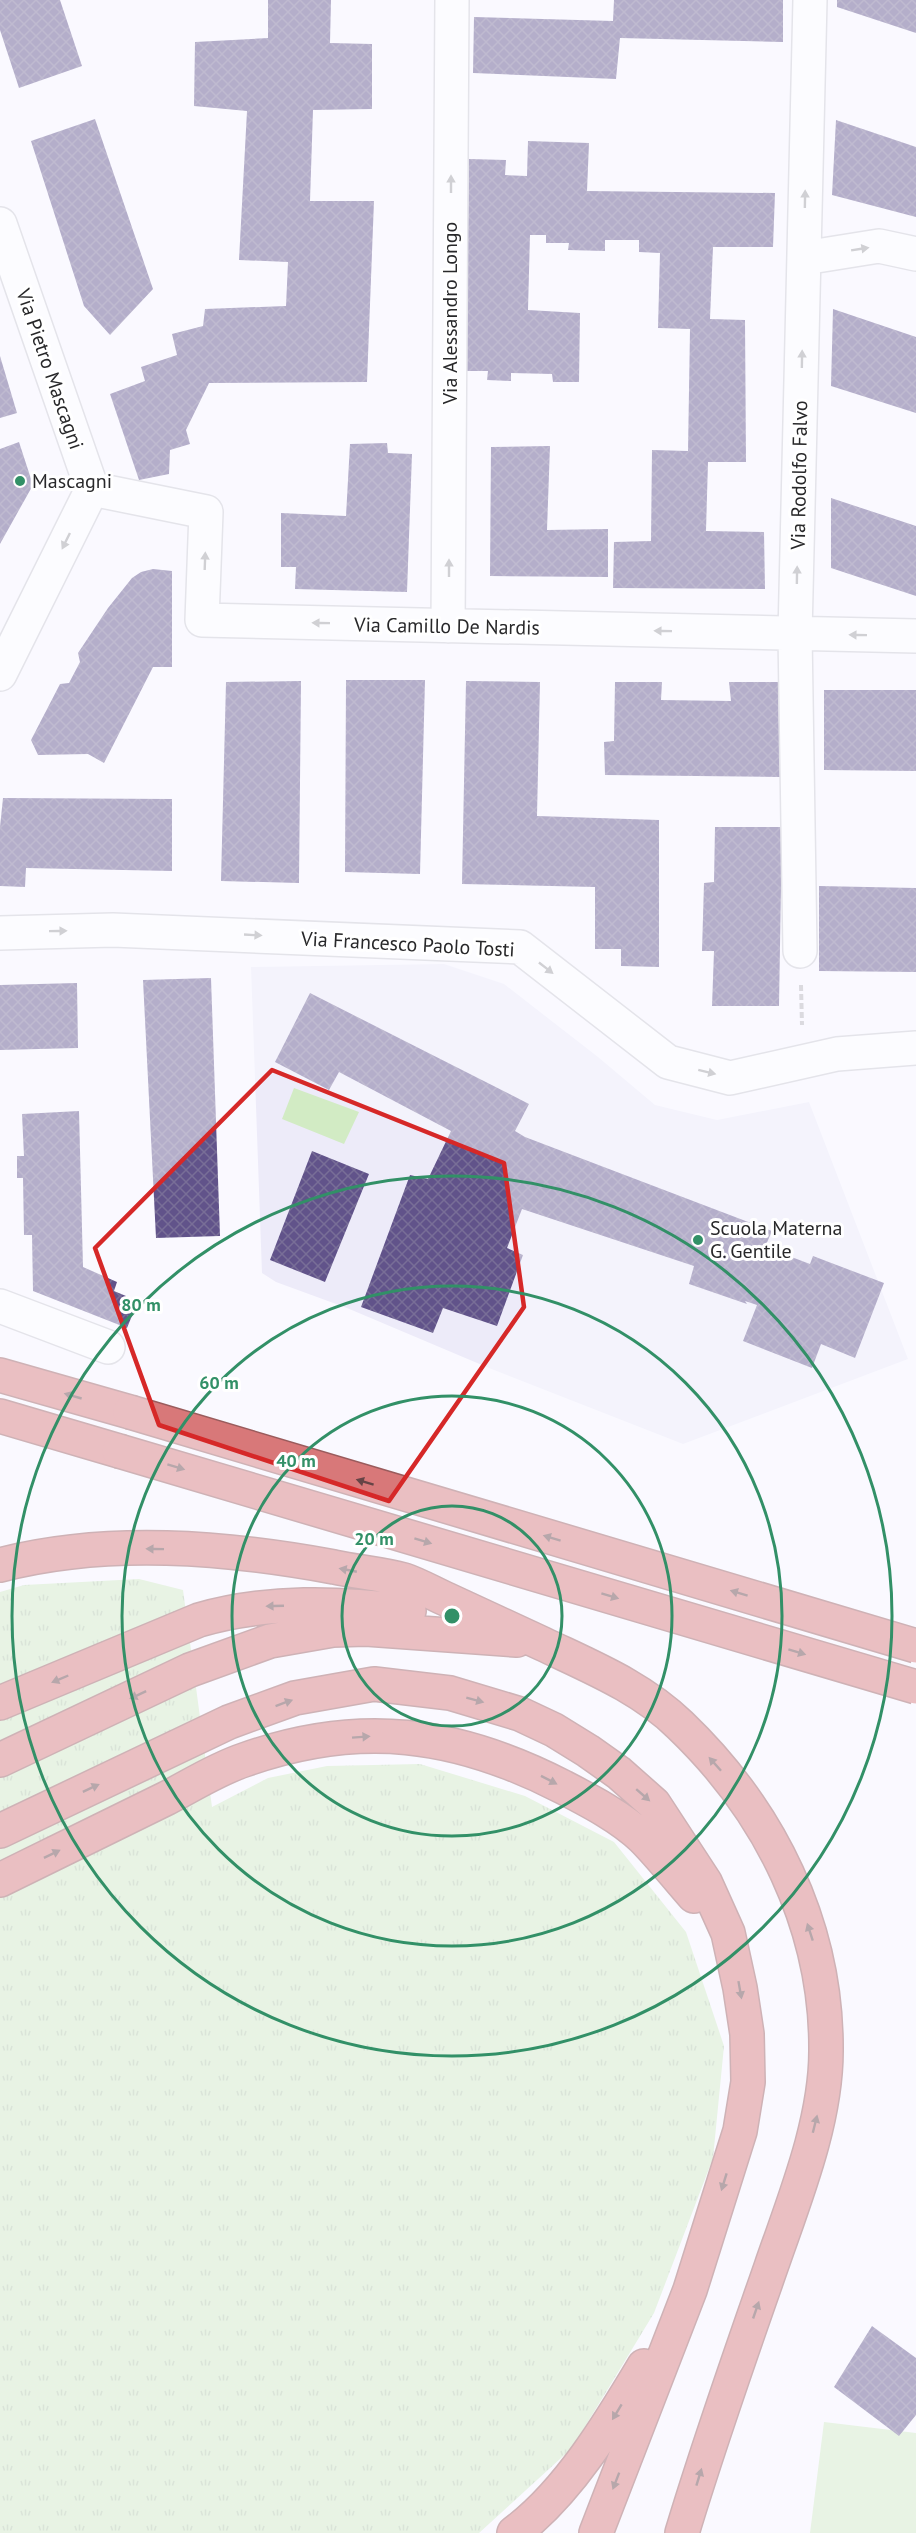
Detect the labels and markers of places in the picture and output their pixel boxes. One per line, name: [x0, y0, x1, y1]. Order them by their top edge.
place label: Mascagni: [32, 468, 112, 494]
marker: Mascagni: [13, 474, 27, 488]
place label: Scuola Materna G. Gentile: [710, 1215, 842, 1264]
marker: Scuola Materna G. Gentile: [691, 1233, 705, 1247]
centre of rings: [442, 1606, 462, 1626]

